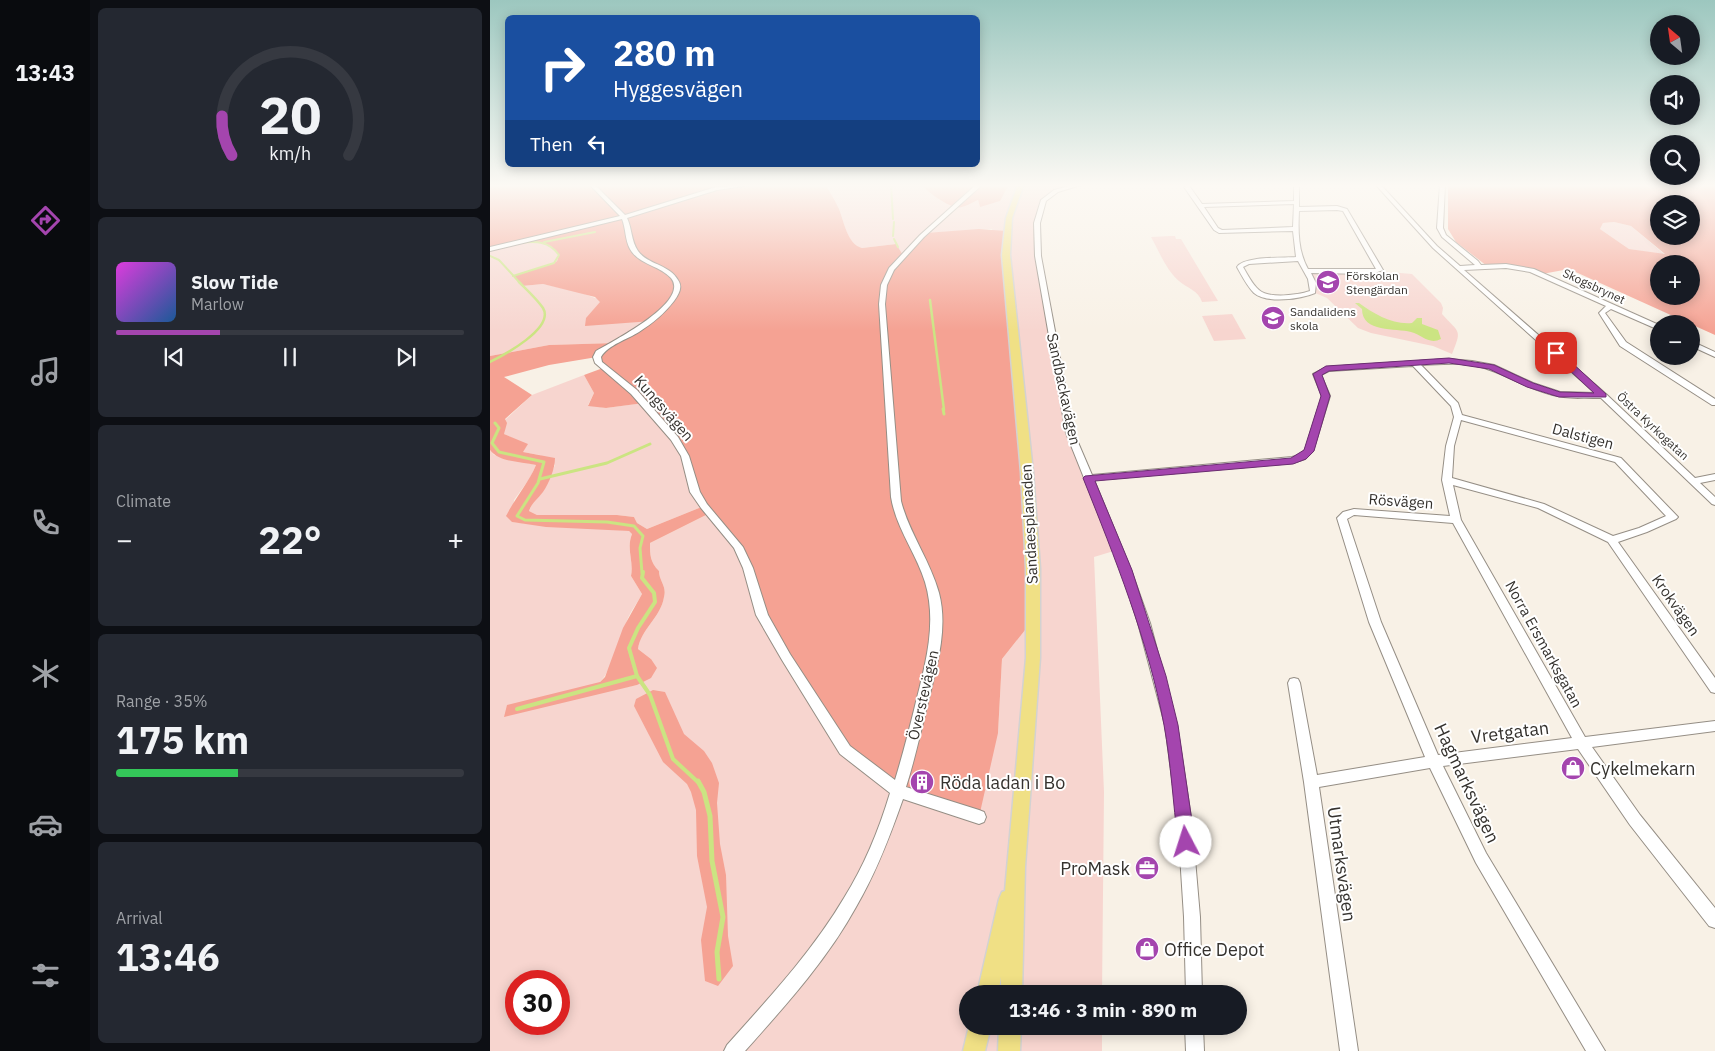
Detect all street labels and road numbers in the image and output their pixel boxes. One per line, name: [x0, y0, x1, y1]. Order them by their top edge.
street label: Skogsbrynet: [1560, 265, 1628, 307]
street label: Sandbackavägen: [1043, 331, 1085, 447]
street label: Kungsvägen: [630, 371, 698, 445]
street label: Östra Kyrkogatan: [1614, 389, 1692, 463]
street label: Dalstigen: [1550, 419, 1616, 453]
street label: Sandaesplanaden: [1016, 463, 1042, 585]
street label: Rösvägen: [1368, 489, 1434, 513]
street label: Krokvägen: [1648, 571, 1704, 639]
street label: Norra Ersmarksgatan: [1501, 577, 1587, 711]
street label: Överstevägen: [903, 648, 943, 742]
street label: Vretgatan: [1470, 716, 1550, 748]
street label: Hagmarksvägen: [1429, 719, 1505, 847]
street label: Utmarksvägen: [1323, 805, 1361, 923]

